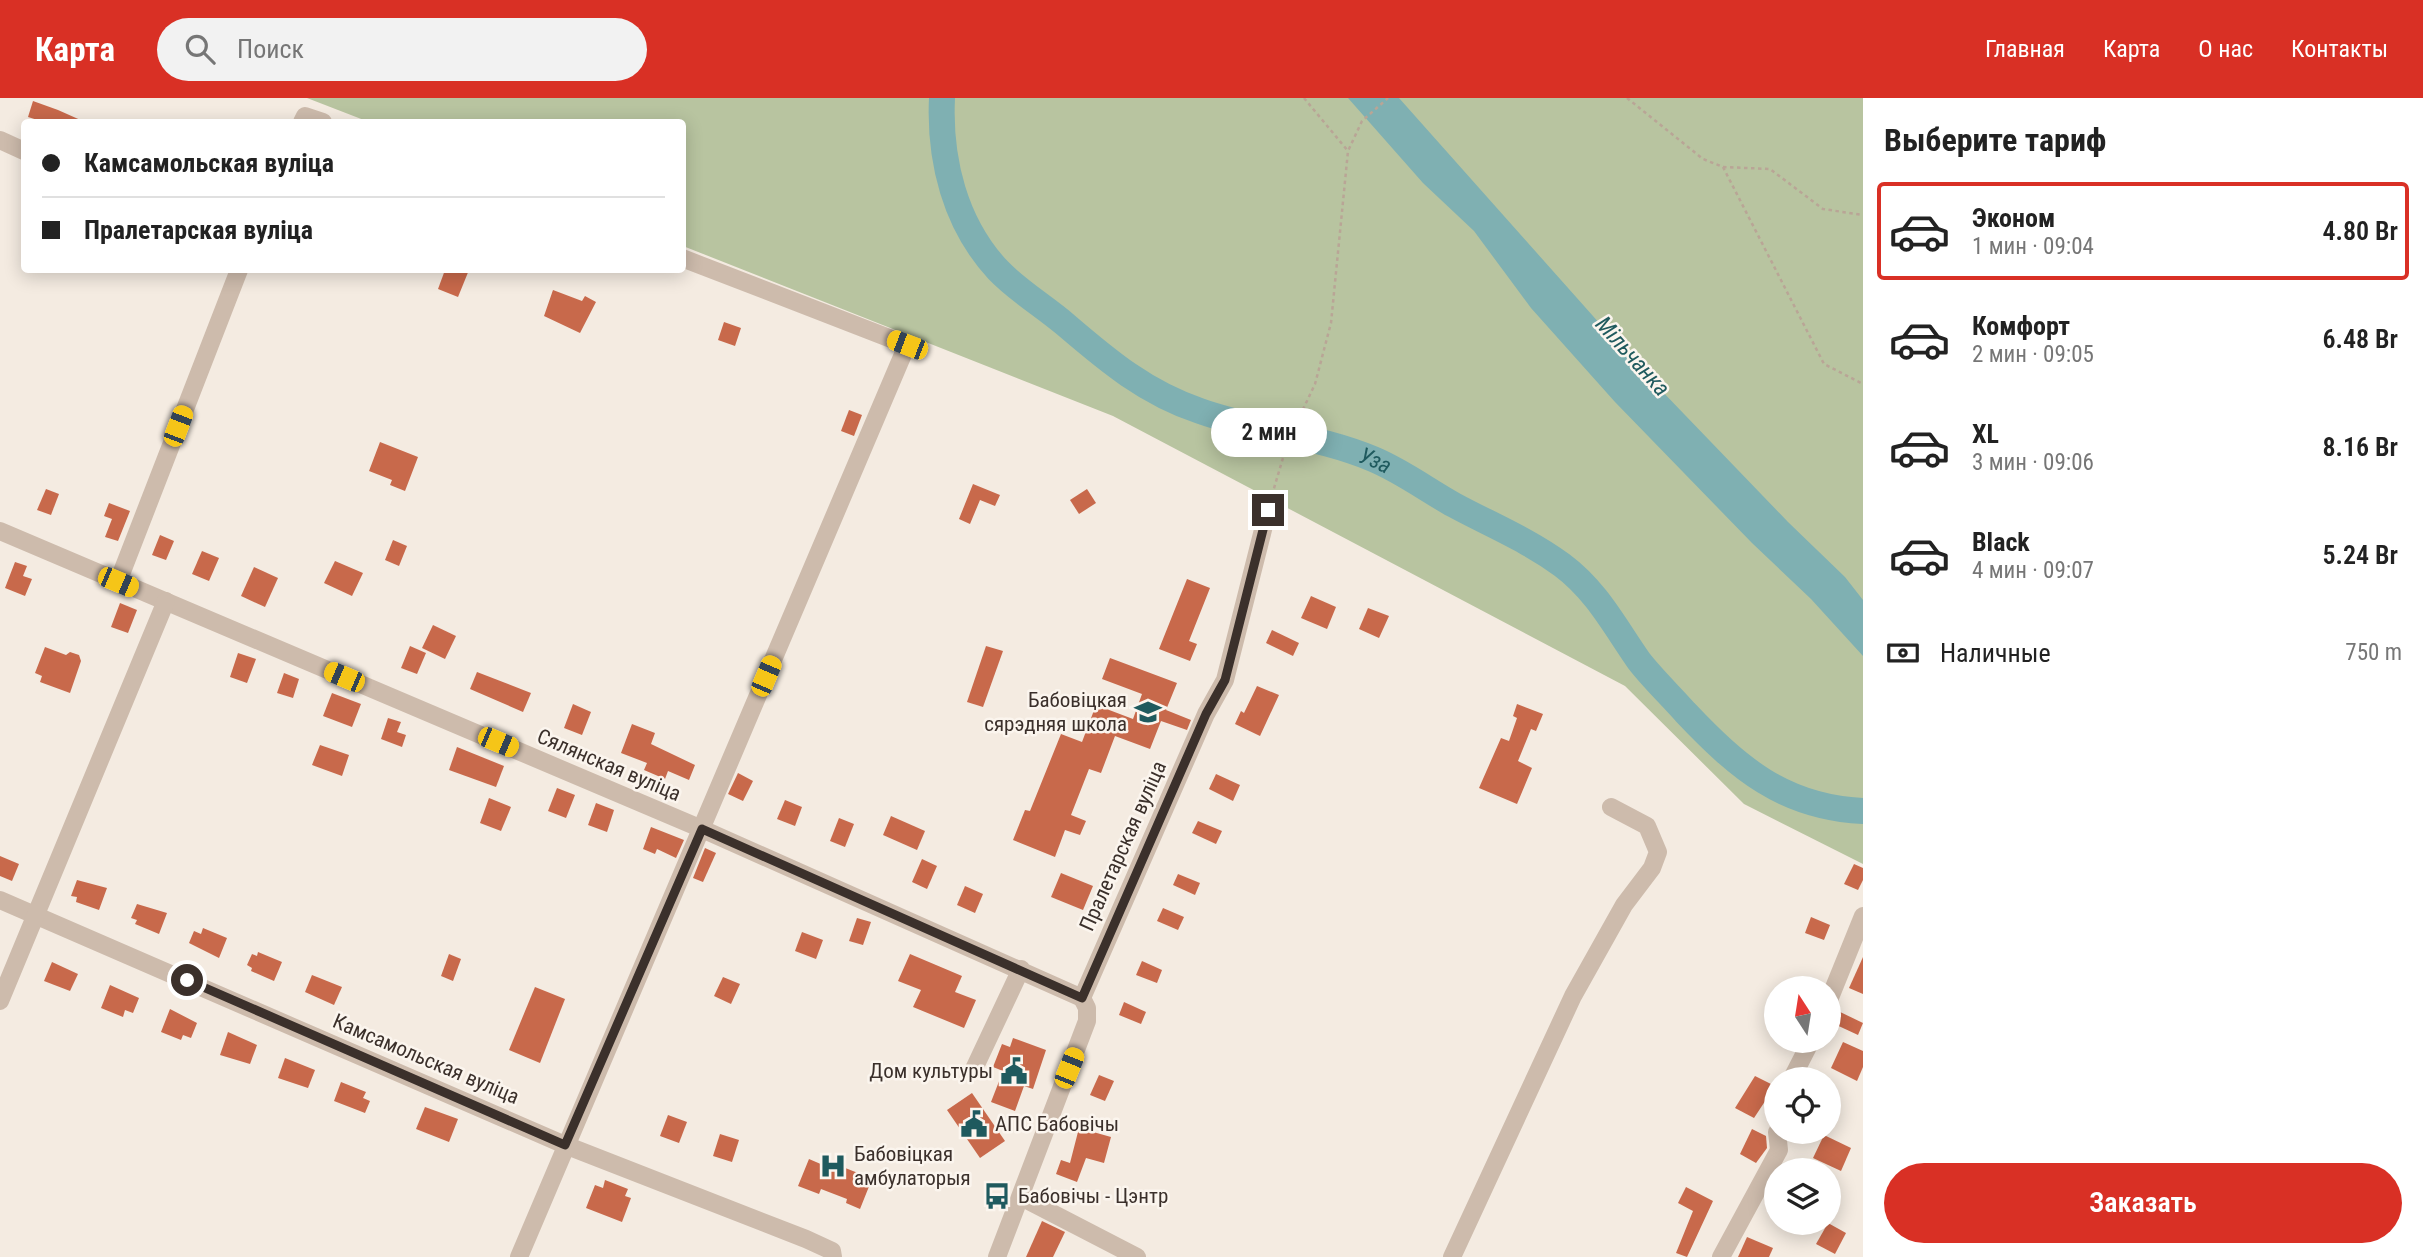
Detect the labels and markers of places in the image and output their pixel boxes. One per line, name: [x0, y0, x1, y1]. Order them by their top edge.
place label: Бабовіцкая сярэдняя школа: [984, 688, 1127, 736]
school or university icon: Бабовіцкая сярэдняя школа: [1133, 697, 1163, 727]
public building icon: Дом культуры: [999, 1056, 1029, 1086]
place label: Дом культуры: [869, 1059, 993, 1083]
public building icon: АПС Бабовічы: [959, 1109, 989, 1139]
place label: АПС Бабовічы: [995, 1112, 1119, 1136]
place label: Бабовіцкая амбулаторыя: [854, 1142, 971, 1190]
hospital icon: Бабовіцкая амбулаторыя: [818, 1151, 848, 1181]
bus stop icon: Бабовічы - Цэнтр: [982, 1181, 1012, 1211]
place label: Бабовічы - Цэнтр: [1018, 1184, 1168, 1208]

